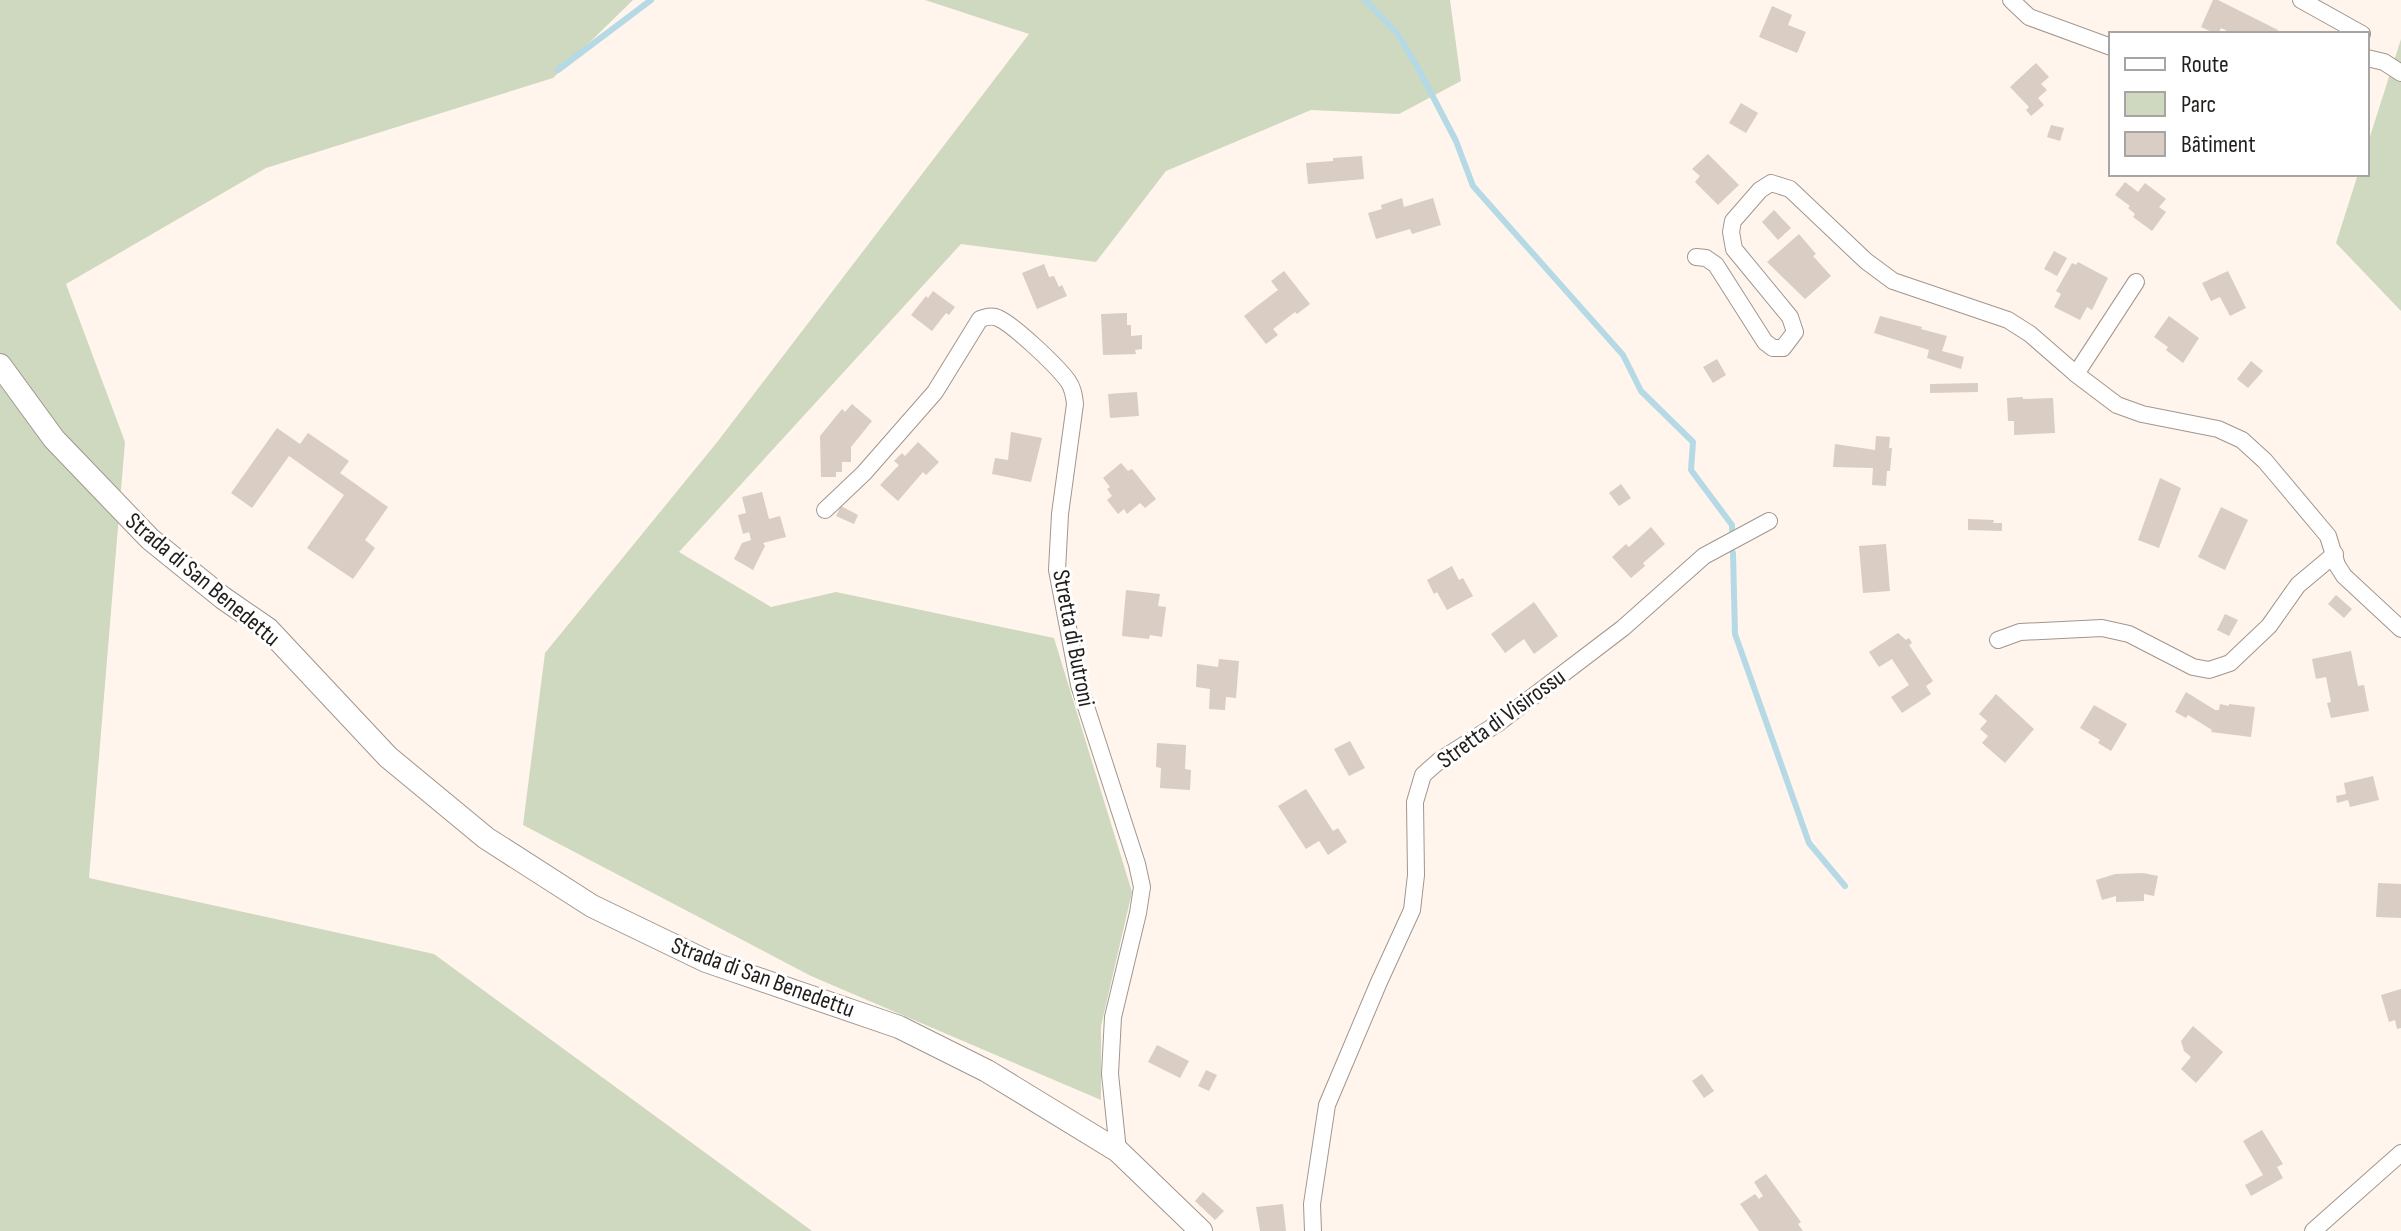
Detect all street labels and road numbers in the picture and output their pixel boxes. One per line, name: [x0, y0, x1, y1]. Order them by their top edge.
street label: Strada di San Benedettu: [120, 506, 286, 652]
street label: Stretta di Butroni: [1046, 567, 1101, 709]
street label: Stretta di Visirossu: [1432, 662, 1571, 775]
street label: Strada di San Benedettu: [667, 931, 858, 1024]

